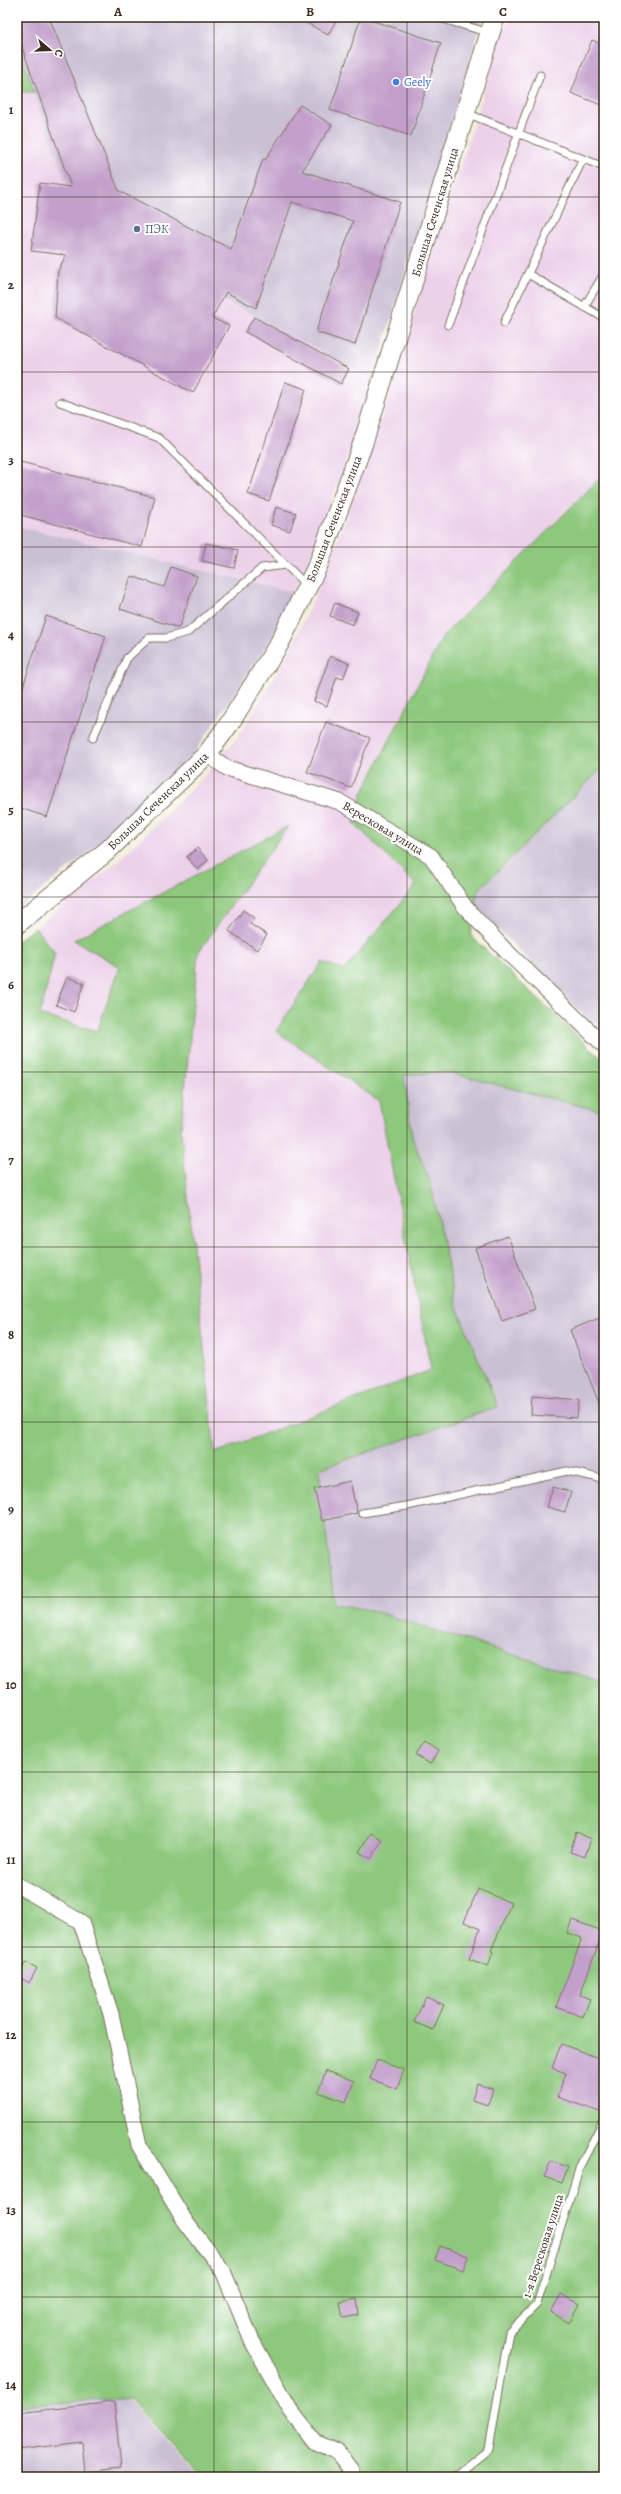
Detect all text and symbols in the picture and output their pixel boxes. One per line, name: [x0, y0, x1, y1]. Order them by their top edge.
text: A: [113, 3, 123, 20]
text: B: [306, 3, 314, 20]
text: C: [499, 3, 507, 20]
north arrow: [30, 30, 70, 70]
text: С: [51, 47, 67, 59]
place label: Geely: [404, 74, 431, 90]
marker: Geely: [391, 77, 401, 87]
text: 1: [9, 101, 14, 118]
street label: Большая Сеченская улица: [408, 145, 462, 279]
place label: ПЭК: [145, 221, 169, 237]
marker: ПЭК: [132, 224, 142, 234]
text: 2: [8, 276, 15, 293]
text: 3: [8, 451, 14, 468]
street label: Большая Сеченская улица: [302, 453, 366, 585]
text: 4: [8, 626, 14, 643]
street label: Большая Сеченская улица: [104, 748, 212, 853]
street label: Вересковая улица: [340, 798, 427, 859]
text: 5: [8, 801, 14, 818]
text: 6: [8, 976, 14, 993]
text: 7: [8, 1151, 14, 1168]
text: 8: [8, 1326, 14, 1343]
text: 9: [8, 1501, 14, 1518]
text: 10: [5, 1676, 17, 1693]
text: 11: [6, 1851, 16, 1868]
text: 12: [6, 2026, 17, 2043]
street label: 1-я Вересковая улица: [519, 2192, 567, 2300]
text: 13: [6, 2201, 17, 2218]
text: 14: [6, 2376, 16, 2393]

